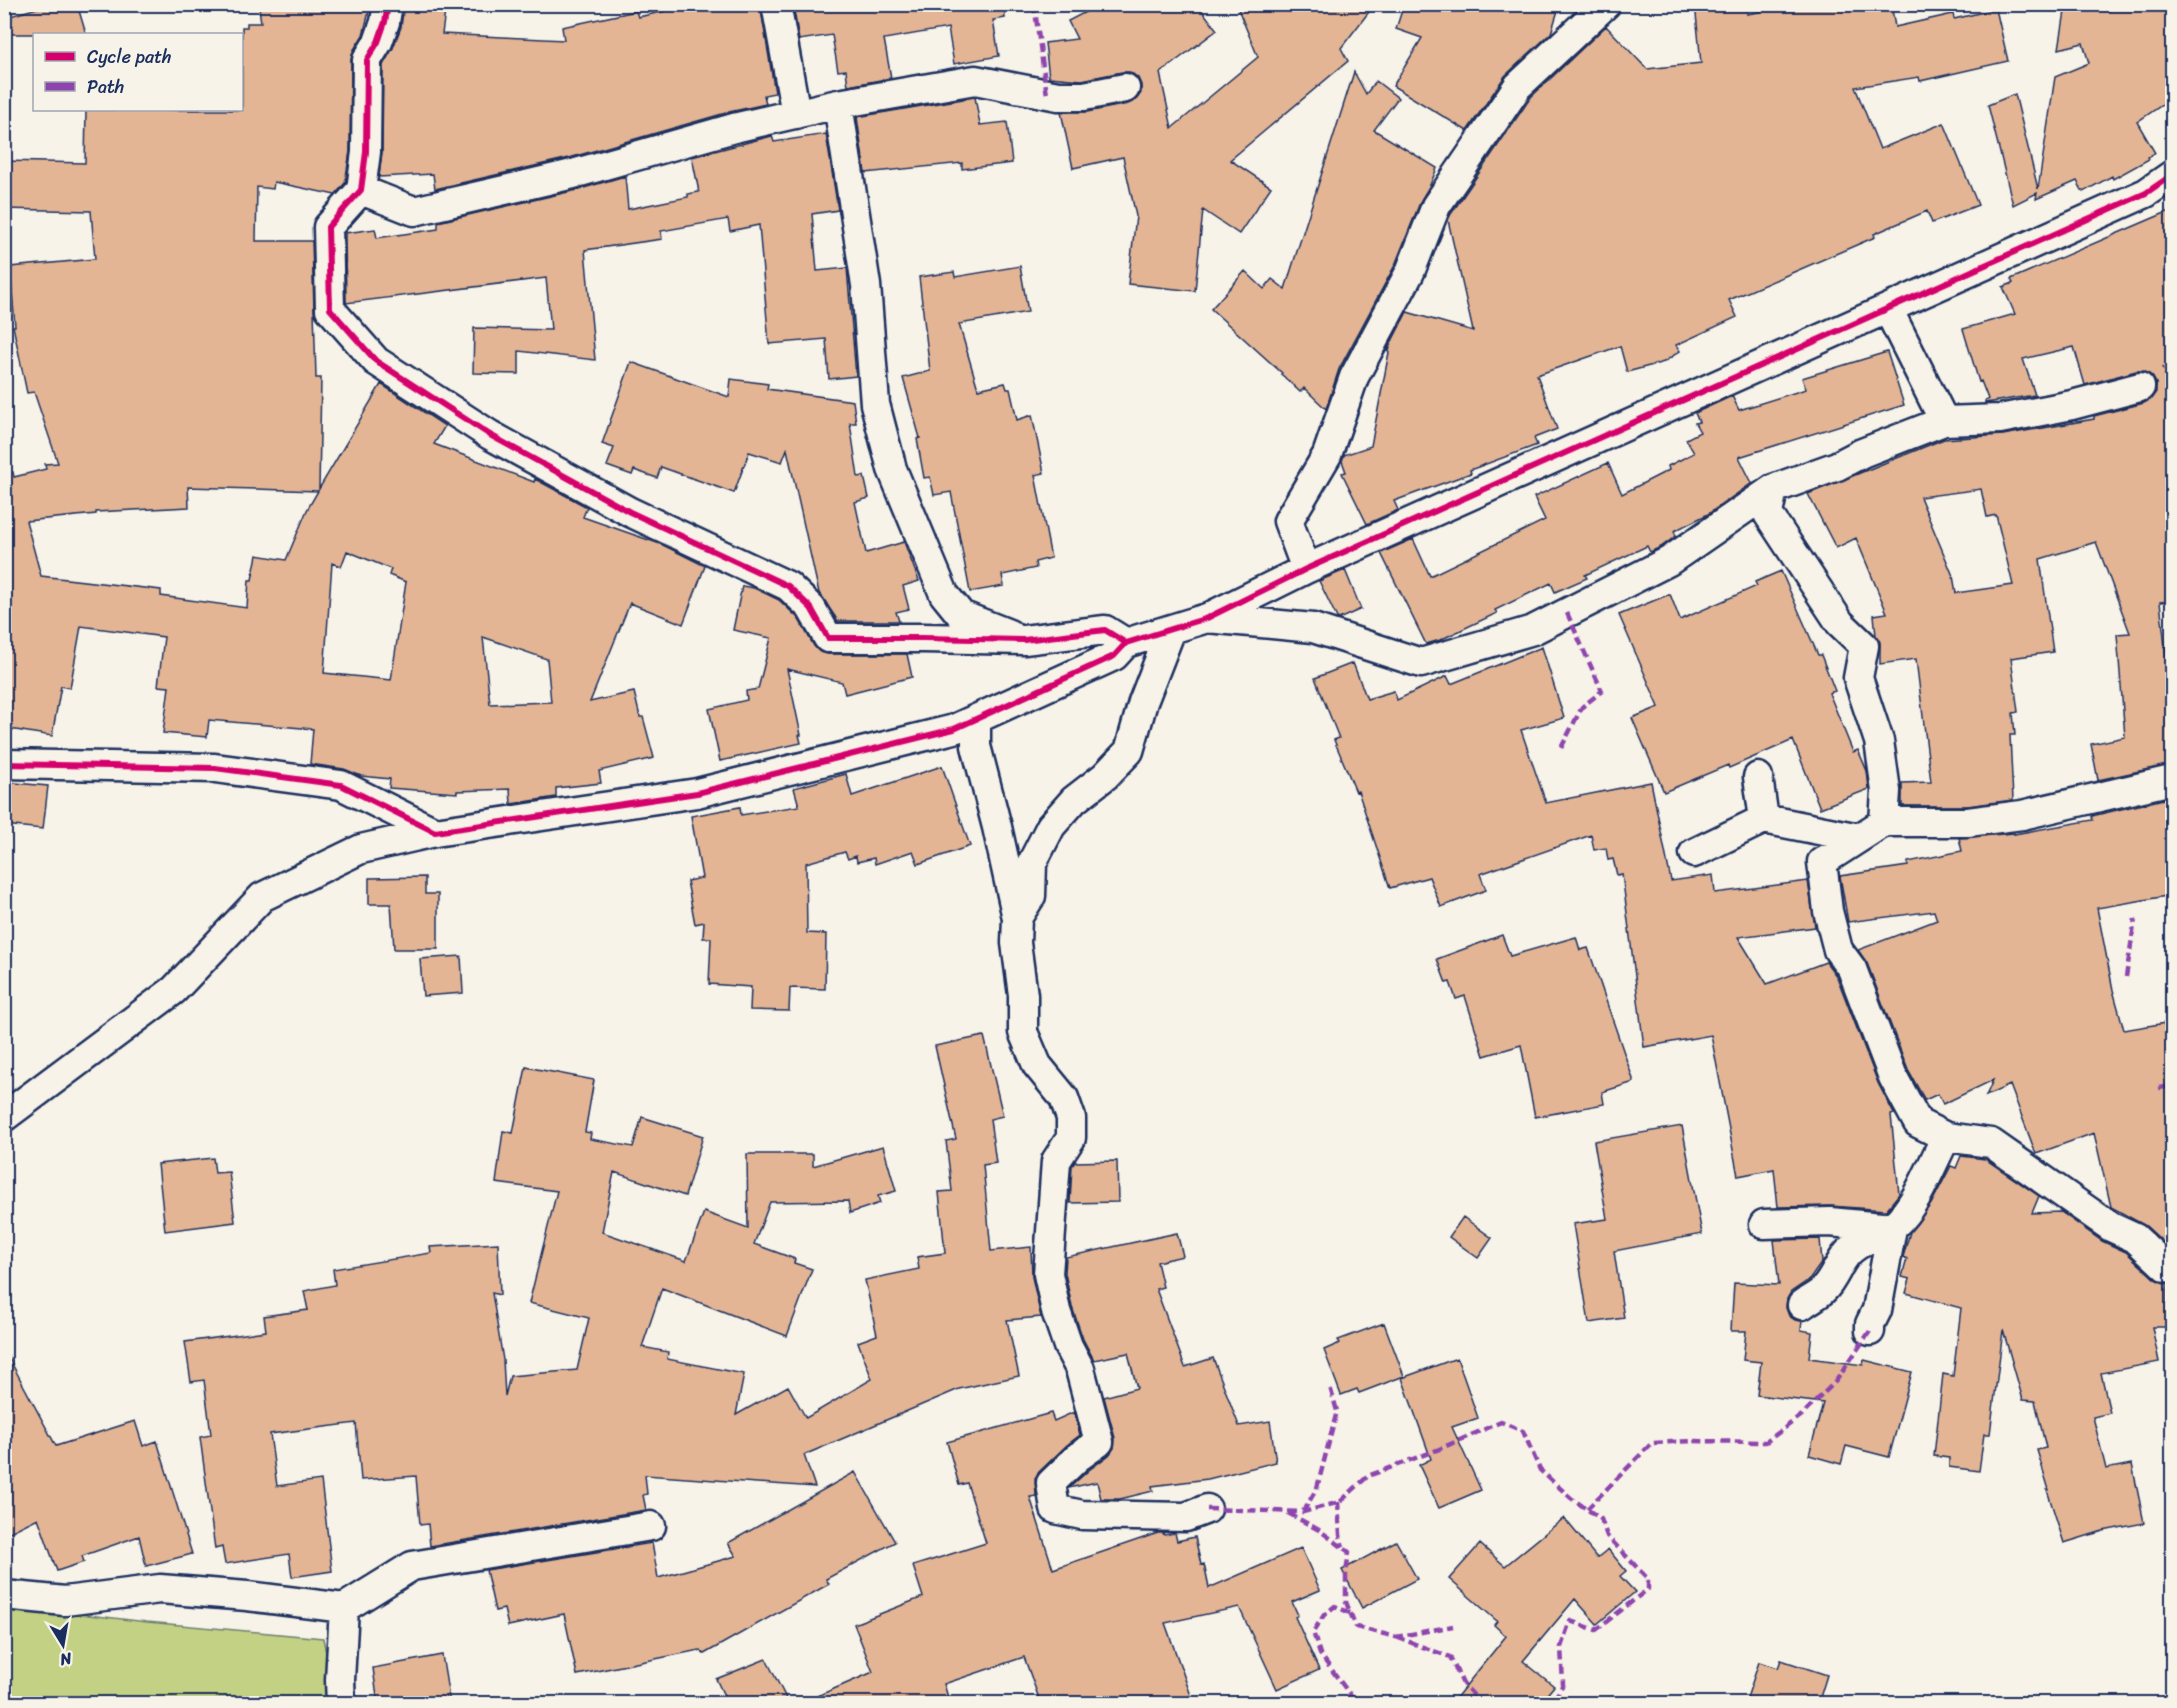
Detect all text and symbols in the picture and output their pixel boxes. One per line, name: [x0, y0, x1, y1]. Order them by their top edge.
legend: [33, 33, 243, 111]
text: Cycle path: [87, 41, 171, 73]
text: Path: [87, 71, 124, 103]
north arrow: [33, 1615, 93, 1675]
text: N: [57, 1644, 75, 1675]

